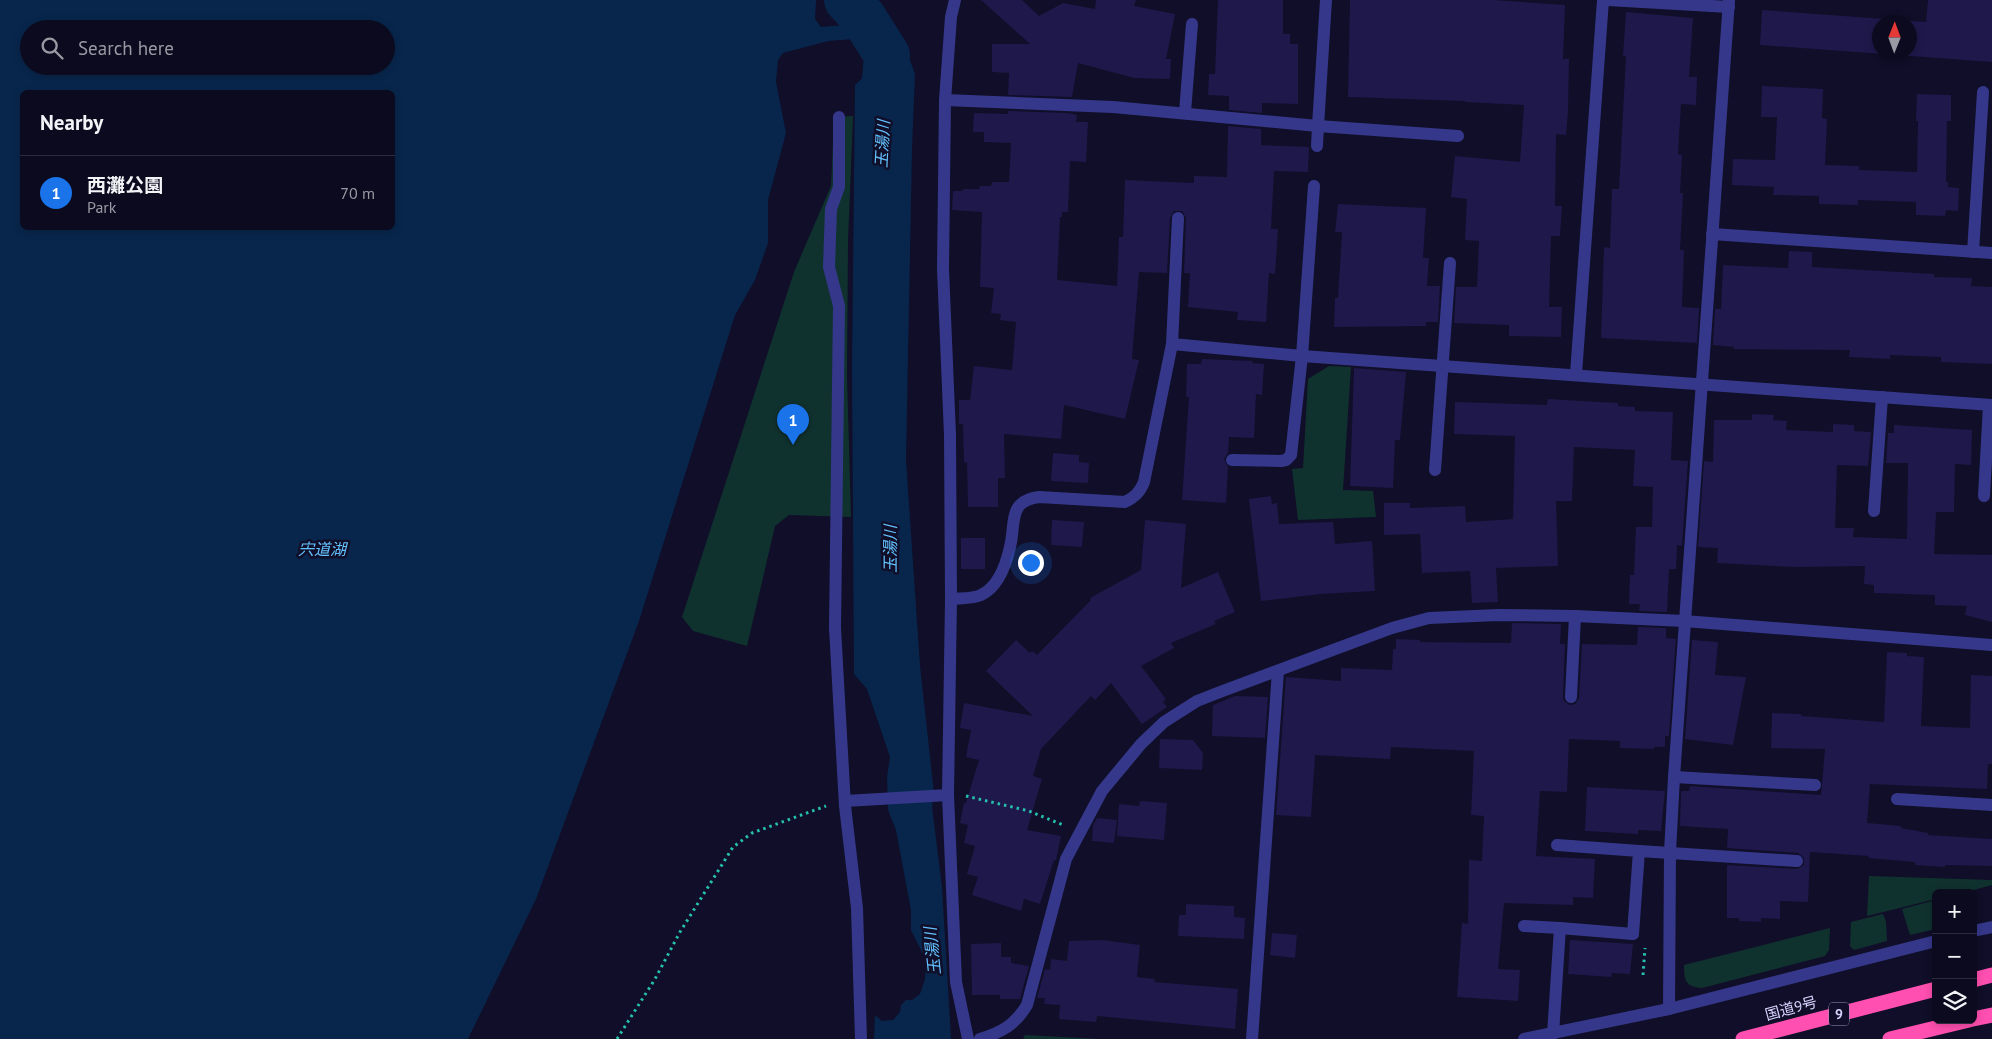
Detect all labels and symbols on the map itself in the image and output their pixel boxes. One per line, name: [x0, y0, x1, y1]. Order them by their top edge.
north arrow: [1872, 15, 1917, 60]
water label: 玉湯川: [871, 118, 893, 168]
pin: 1: [777, 404, 809, 445]
water label: 玉湯川: [880, 523, 900, 573]
water label: 宍道湖: [298, 539, 349, 559]
your location: [1018, 550, 1044, 576]
water label: 玉湯川: [919, 924, 944, 976]
street label: 国道9号: [1763, 992, 1819, 1024]
road number: 9: [1829, 1002, 1849, 1026]

